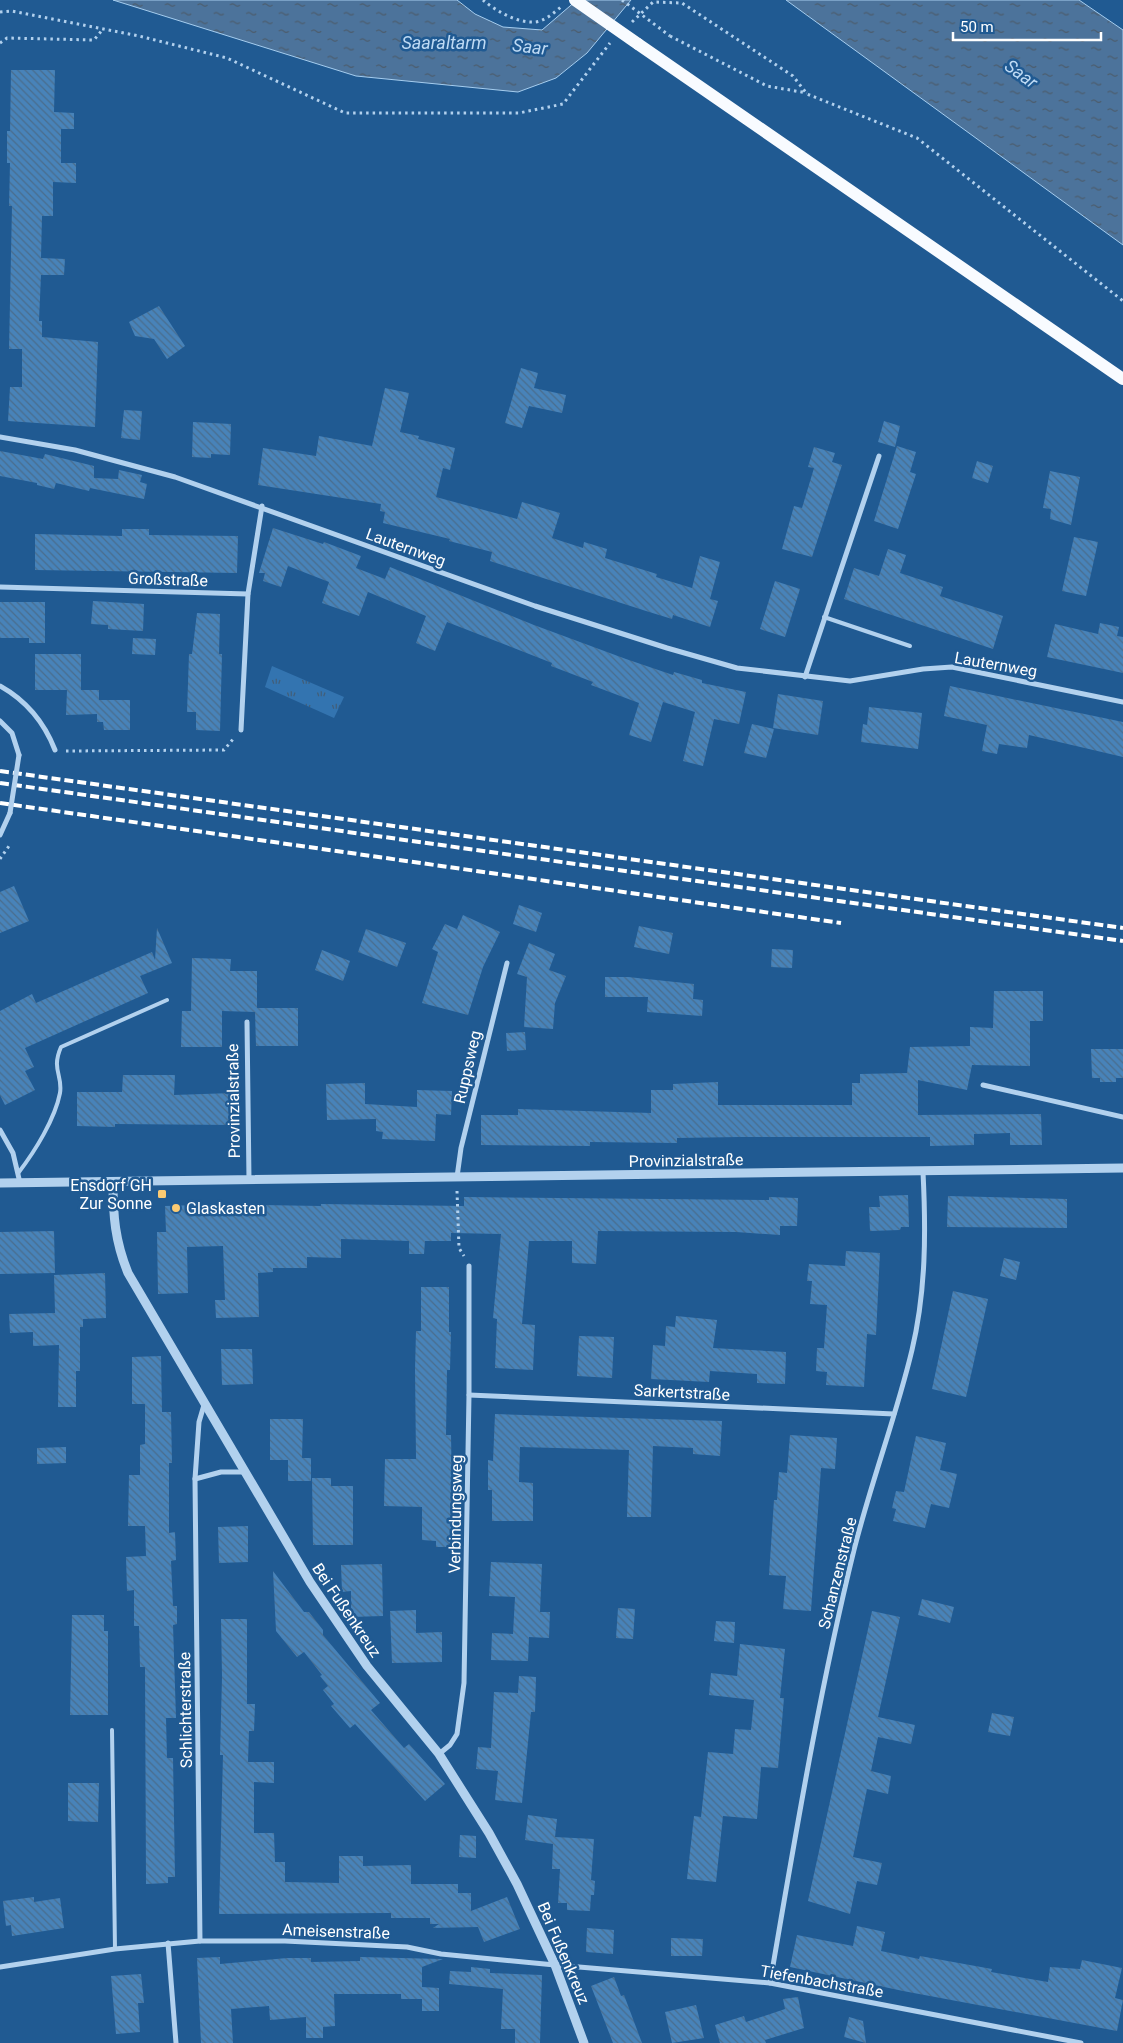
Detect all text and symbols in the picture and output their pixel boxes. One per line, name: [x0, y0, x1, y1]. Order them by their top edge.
scale bar: [953, 10, 1100, 42]
text: 50 m: [960, 18, 994, 36]
water label: Saaraltarm: [401, 32, 487, 53]
water label: Saar: [511, 34, 550, 59]
water label: Saar: [1001, 55, 1043, 93]
street label: Lauternweg: [363, 524, 448, 571]
street label: Großstraße: [128, 569, 208, 590]
street label: Lauternweg: [953, 648, 1039, 681]
street label: Ruppsweg: [450, 1029, 485, 1105]
street label: Provinzialstraße: [223, 1044, 244, 1158]
street label: Provinzialstraße: [629, 1150, 743, 1171]
place label: Ensdorf GH Zur Sonne: [70, 1176, 152, 1213]
marker: Ensdorf GH Zur Sonne: [156, 1188, 168, 1200]
place label: Glaskasten: [186, 1199, 265, 1218]
marker: Glaskasten: [170, 1202, 182, 1214]
street label: Sarkertstraße: [633, 1380, 731, 1405]
street label: Verbindungsweg: [445, 1454, 466, 1574]
street label: Schanzenstraße: [814, 1515, 861, 1631]
street label: Bei Fußenkreuz: [308, 1560, 385, 1661]
street label: Schlichterstraße: [175, 1652, 196, 1768]
street label: Bei Fußenkreuz: [533, 1899, 594, 2007]
street label: Ameisenstraße: [282, 1920, 390, 1943]
street label: Tiefenbachstraße: [759, 1961, 885, 2002]

